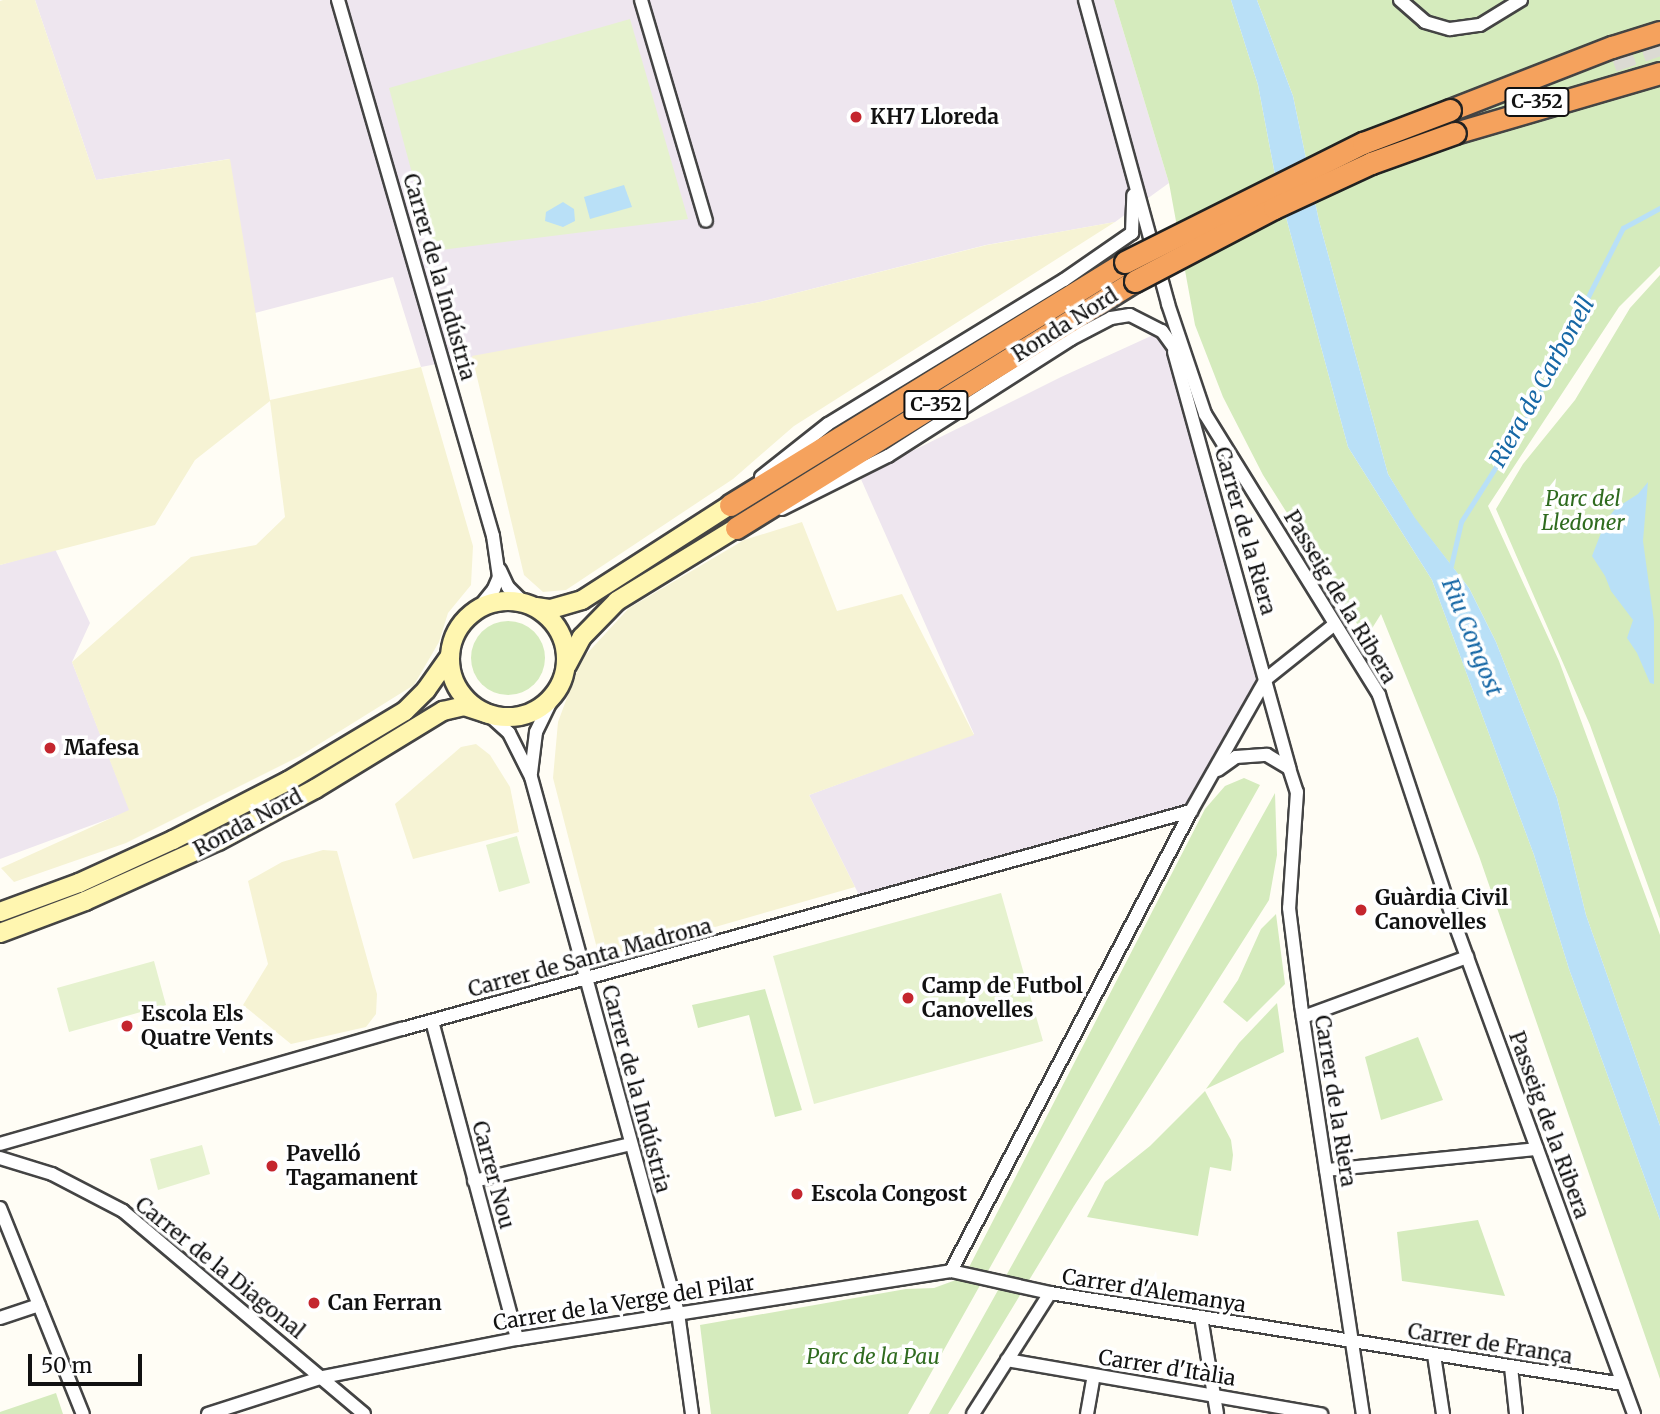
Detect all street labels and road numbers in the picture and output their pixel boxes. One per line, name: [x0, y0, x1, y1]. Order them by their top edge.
road number: C-352: [1504, 86, 1570, 118]
street label: Carrer de la Indústria: [397, 171, 481, 383]
street label: Ronda Nord: [1008, 283, 1122, 367]
road number: C-352: [903, 390, 969, 420]
street label: Carrer de la Riera: [1209, 444, 1281, 618]
street label: Passeig de la Ribera: [1278, 506, 1402, 688]
street label: Ronda Nord: [189, 784, 307, 862]
street label: Carrer de Santa Madrona: [465, 913, 715, 1003]
street label: Carrer de la Indústria: [596, 983, 676, 1195]
street label: Carrer de la Riera: [1309, 1013, 1361, 1189]
street label: Passeig de la Ribera: [1503, 1028, 1595, 1222]
street label: Carrer Nou: [467, 1118, 519, 1232]
street label: Carrer de la Diagonal: [130, 1192, 310, 1344]
street label: Carrer d'Alemanya: [1060, 1264, 1248, 1318]
street label: Carrer de la Verge del Pilar: [491, 1270, 757, 1336]
street label: Carrer de França: [1406, 1319, 1574, 1369]
street label: Carrer d'Itàlia: [1097, 1345, 1237, 1391]

